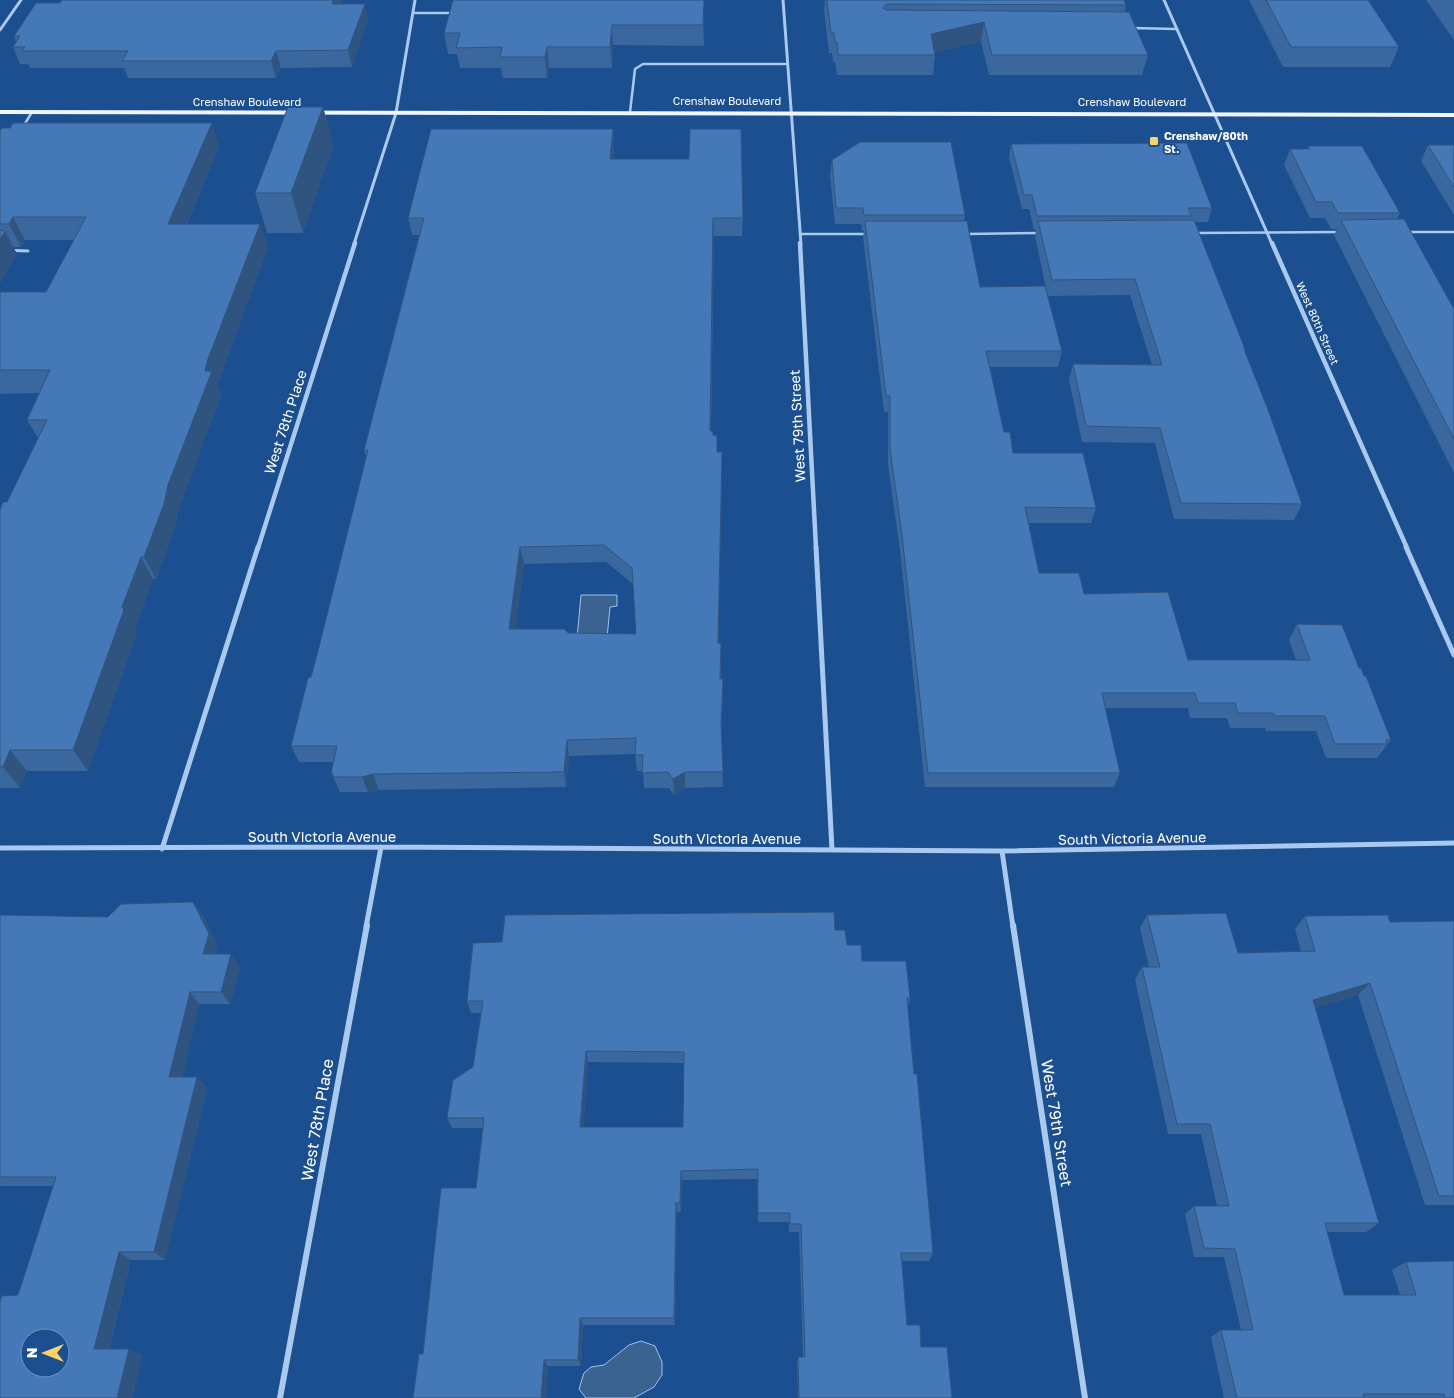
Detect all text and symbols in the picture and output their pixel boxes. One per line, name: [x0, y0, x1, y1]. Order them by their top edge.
street label: Crenshaw Boulevard: [673, 94, 781, 107]
street label: Crenshaw Boulevard: [193, 95, 301, 108]
street label: Crenshaw Boulevard: [1078, 95, 1186, 108]
place label: Crenshaw/80th St.: [1164, 129, 1248, 155]
marker: Crenshaw/80th St.: [1148, 135, 1160, 147]
street label: West 80th Street: [1294, 279, 1342, 367]
street label: West 78th Place: [260, 368, 310, 476]
street label: West 79th Street: [786, 369, 808, 483]
street label: South Victoria Avenue: [248, 828, 396, 845]
street label: South Victoria Avenue: [1058, 828, 1206, 848]
street label: South Victoria Avenue: [653, 830, 801, 847]
street label: West 78th Place: [296, 1057, 338, 1183]
street label: West 79th Street: [1037, 1058, 1077, 1188]
north arrow: [20, 1328, 70, 1378]
text: N: [23, 1348, 40, 1358]

